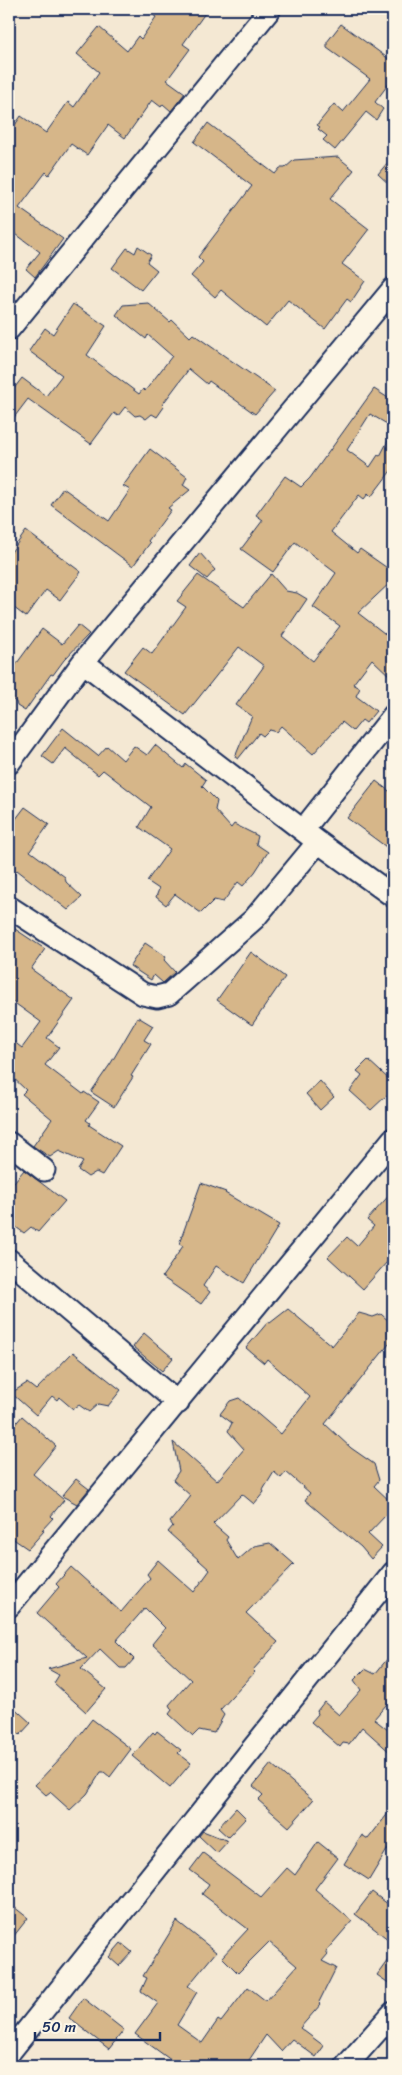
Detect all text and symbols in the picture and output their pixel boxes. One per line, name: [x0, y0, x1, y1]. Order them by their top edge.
scale bar: [35, 2010, 160, 2042]
text: 50 m: [42, 2014, 77, 2040]

